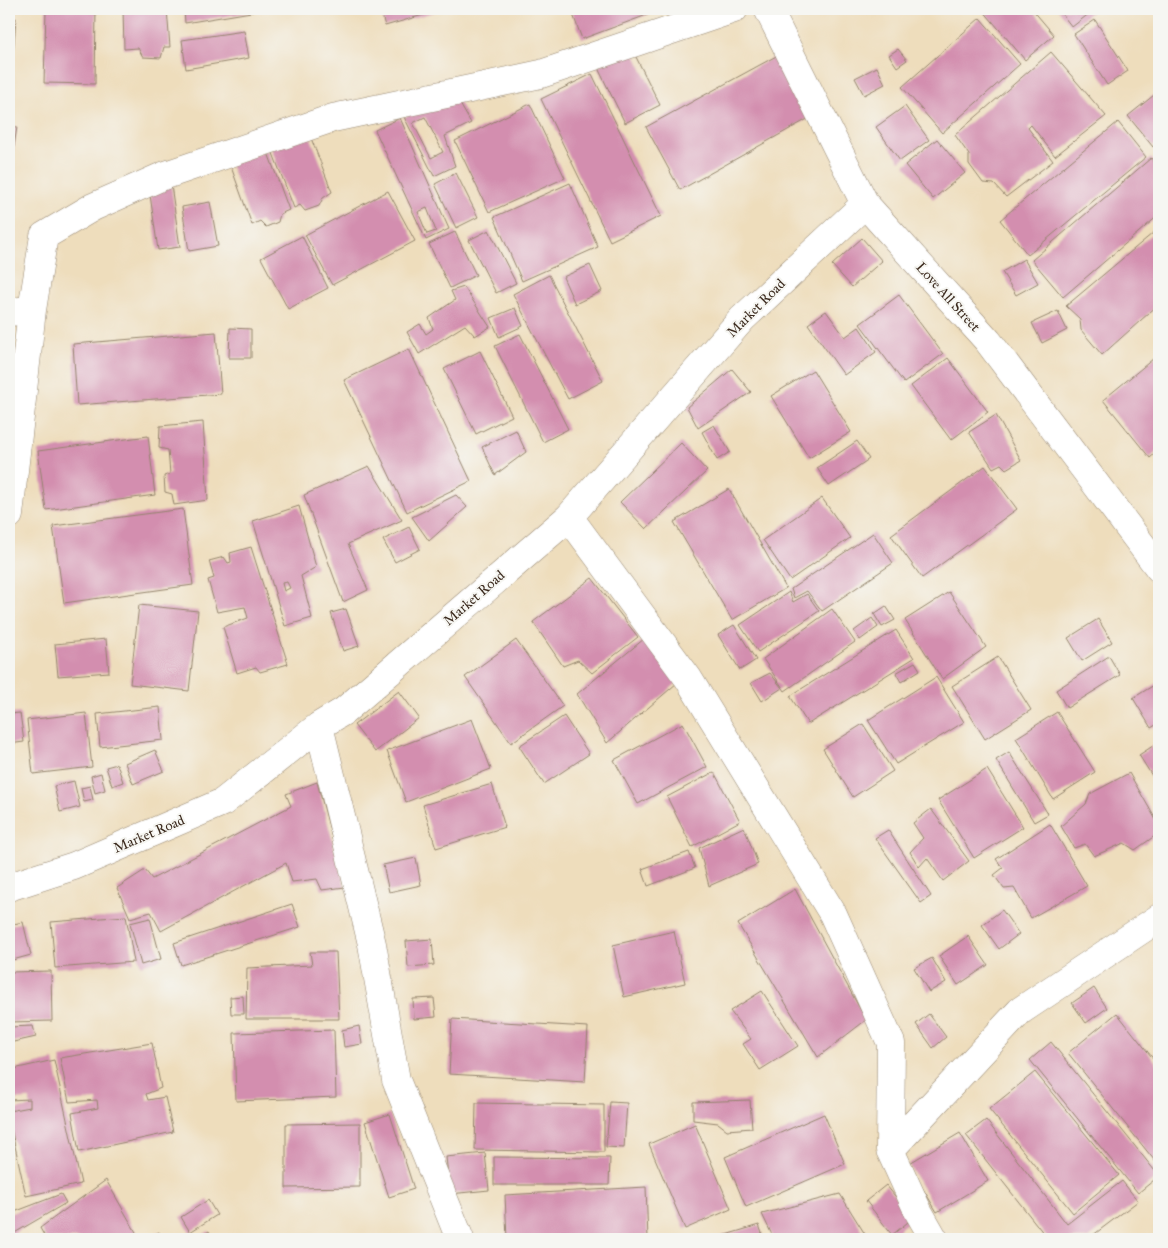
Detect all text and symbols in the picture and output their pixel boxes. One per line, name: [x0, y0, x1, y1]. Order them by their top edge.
street label: Love All Street: [912, 259, 984, 335]
street label: Market Road: [723, 275, 789, 341]
street label: Market Road: [440, 567, 508, 629]
street label: Market Road: [111, 811, 187, 857]

